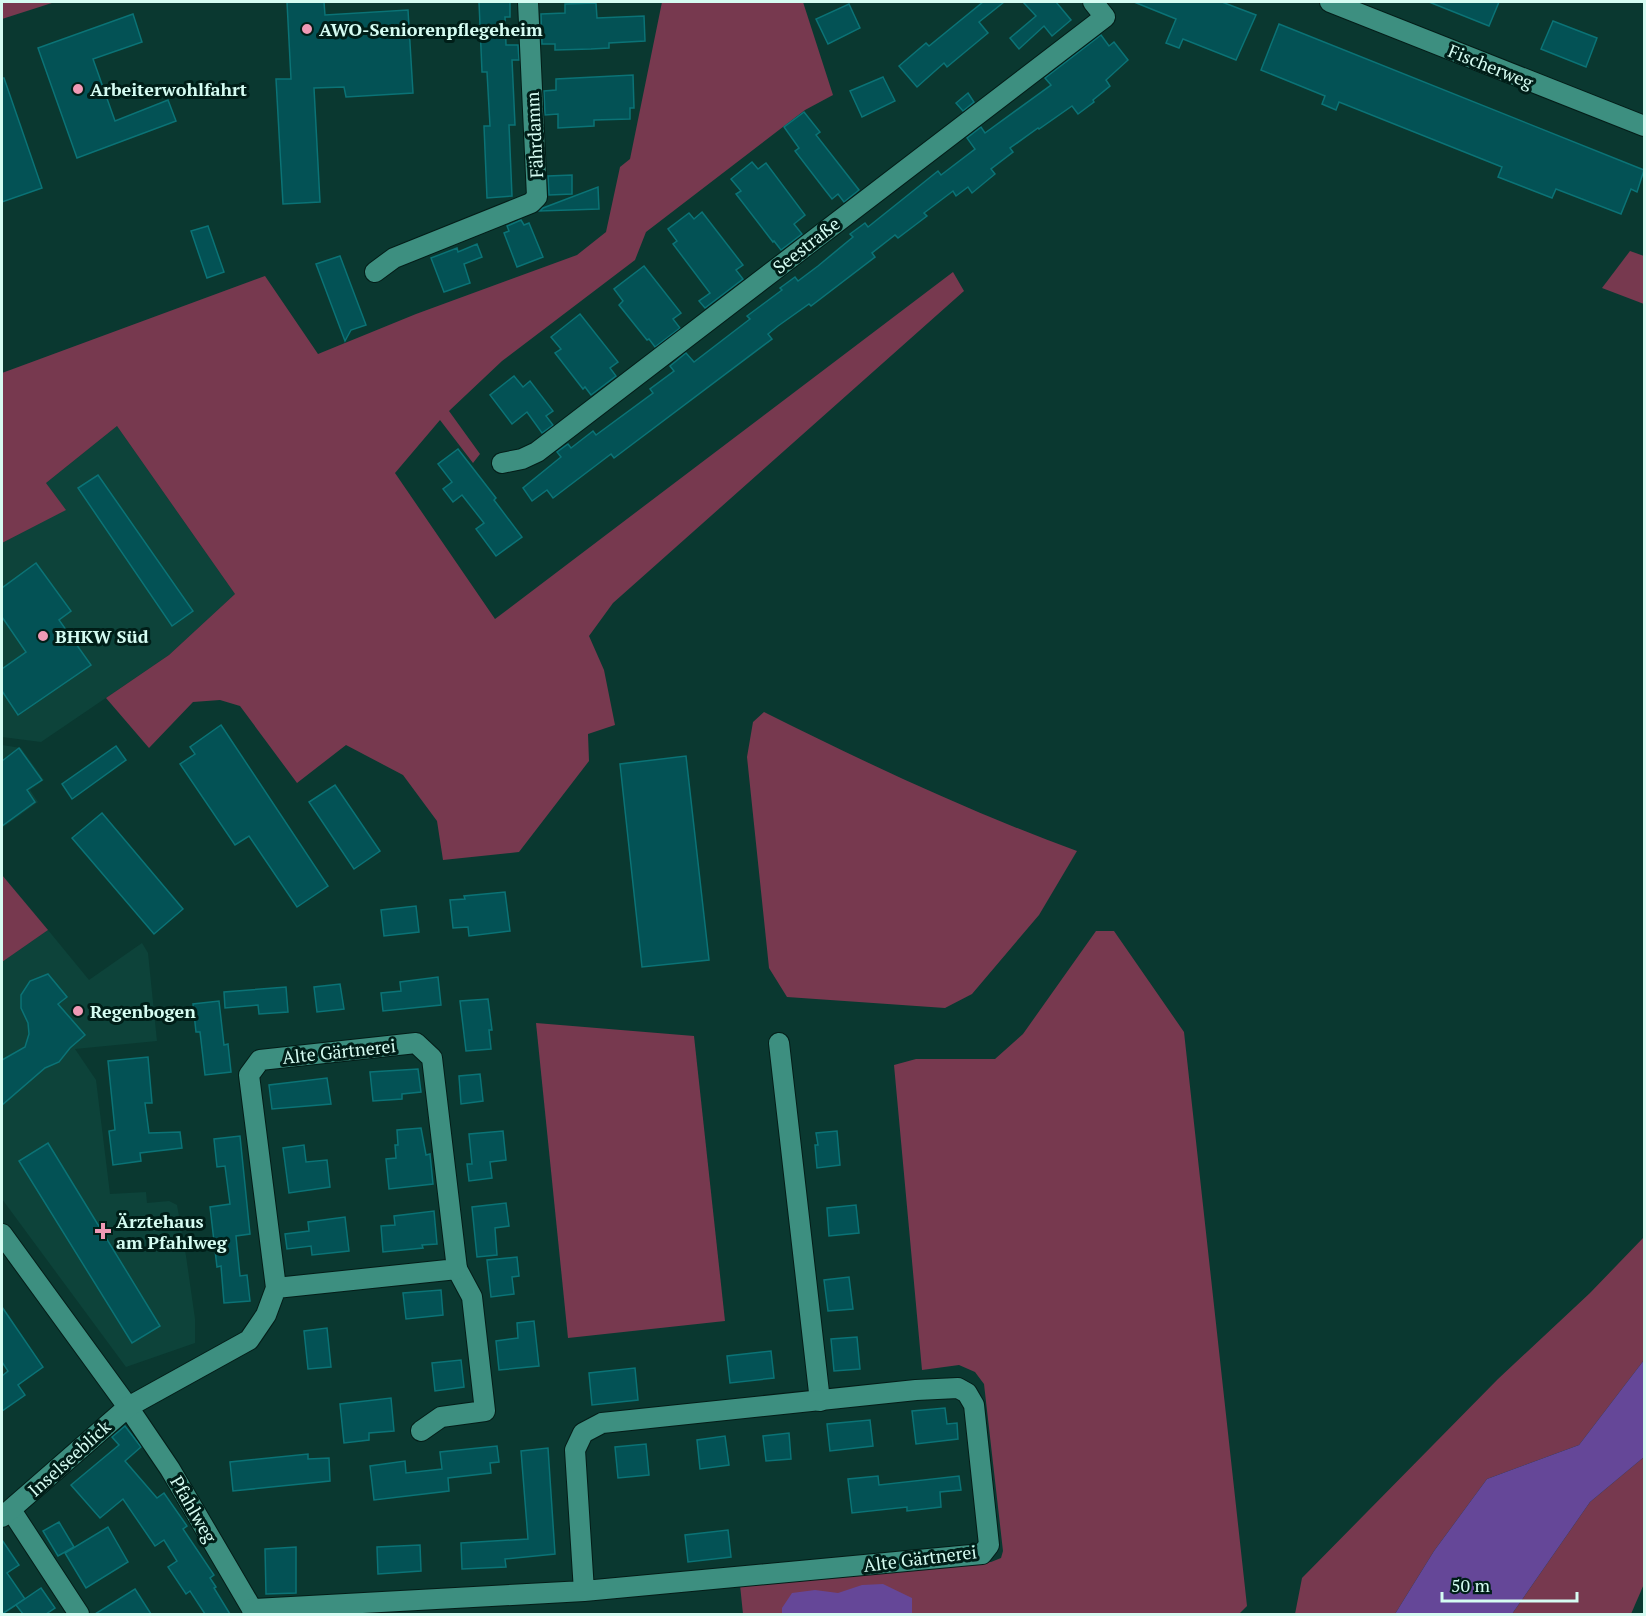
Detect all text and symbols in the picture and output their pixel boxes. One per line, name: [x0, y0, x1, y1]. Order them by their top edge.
place label: AWO-Seniorenpflegeheim: [319, 17, 543, 41]
marker: AWO-Seniorenpflegeheim: [300, 22, 314, 36]
street label: Fischerweg: [1445, 38, 1537, 94]
place label: Arbeiterwohlfahrt: [90, 77, 247, 101]
marker: Arbeiterwohlfahrt: [71, 82, 85, 96]
street label: Fährdamm: [520, 91, 548, 179]
street label: Seestraße: [768, 211, 844, 279]
place label: BHKW Süd: [55, 624, 149, 648]
marker: BHKW Süd: [36, 629, 50, 643]
place label: Regenbogen: [90, 999, 196, 1023]
marker: Regenbogen: [71, 1004, 85, 1018]
street label: Alte Gärtnerei: [281, 1033, 397, 1069]
place label: Ärztehaus am Pfahlweg: [116, 1209, 228, 1254]
marker: Ärztehaus am Pfahlweg: [94, 1222, 112, 1240]
street label: Inselseeblick: [23, 1414, 116, 1502]
street label: Pfahlweg: [165, 1471, 223, 1547]
street label: Alte Gärtnerei: [862, 1539, 978, 1577]
scale bar: [1442, 1565, 1577, 1603]
text: 50 m: [1451, 1573, 1491, 1597]

